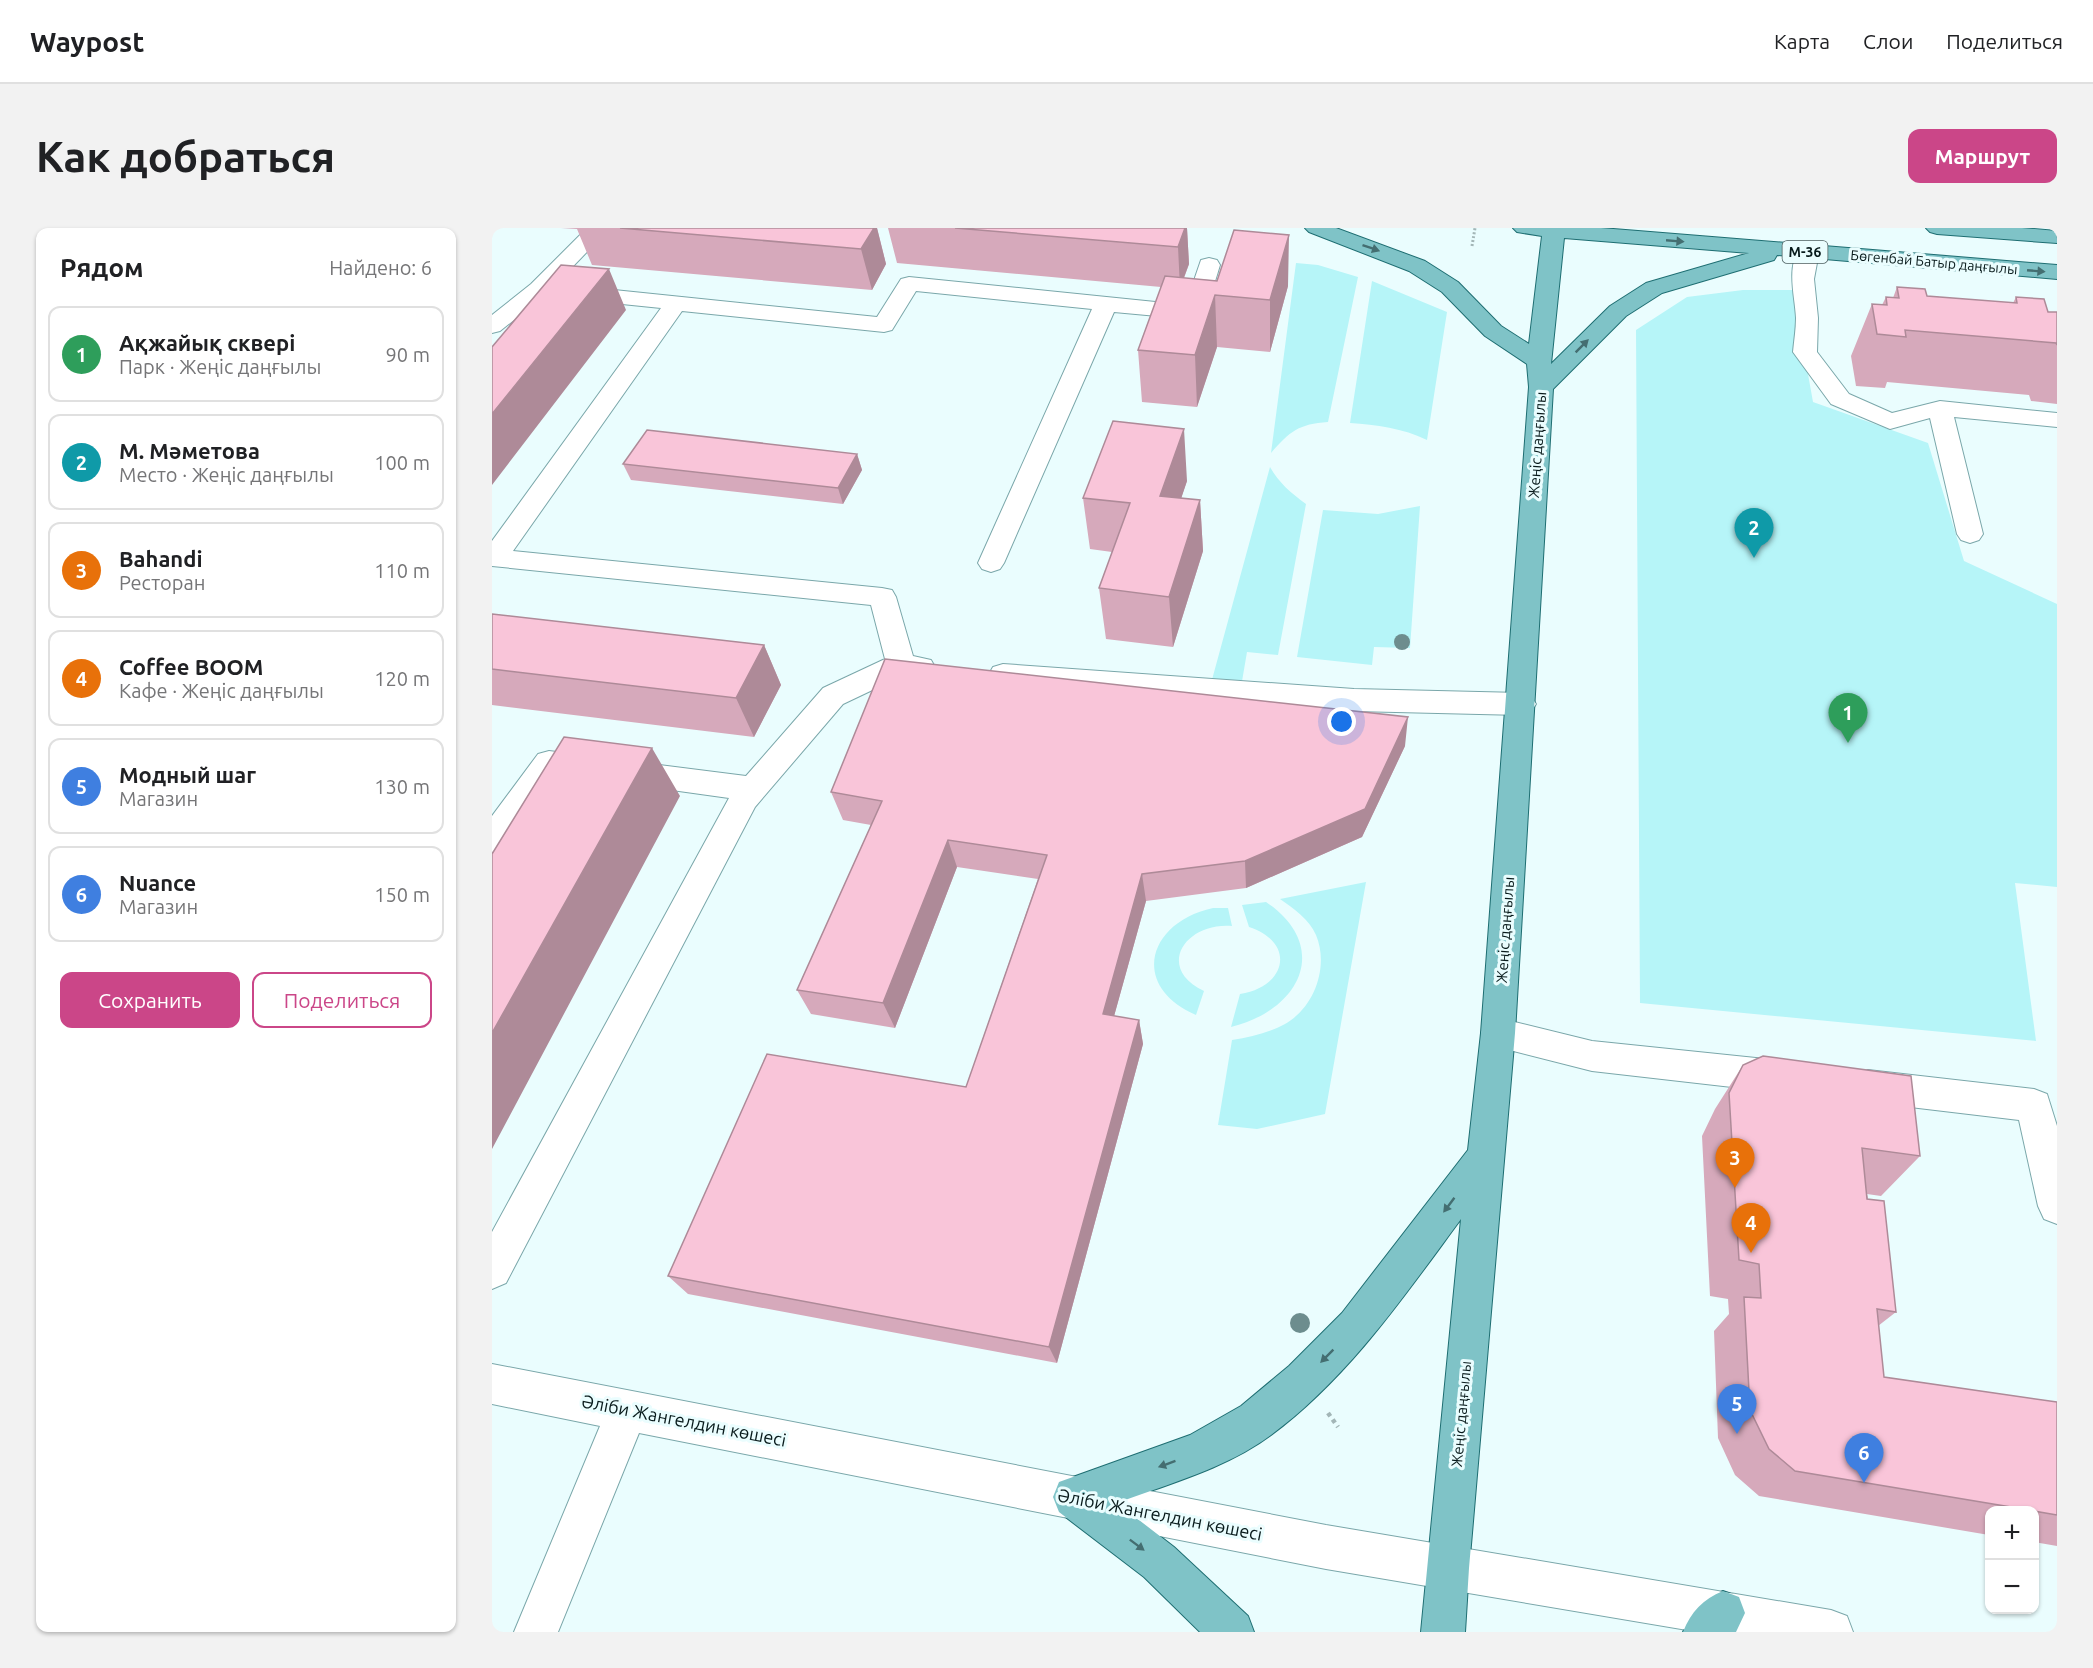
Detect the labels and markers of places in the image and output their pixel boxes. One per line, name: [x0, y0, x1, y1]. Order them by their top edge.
pin: 2: [1734, 508, 1774, 558]
pin: 1: [1828, 694, 1868, 743]
pin: 3: [1716, 1138, 1754, 1188]
pin: 4: [1732, 1204, 1770, 1253]
pin: 5: [1718, 1384, 1756, 1434]
pin: 6: [1844, 1434, 1884, 1483]

